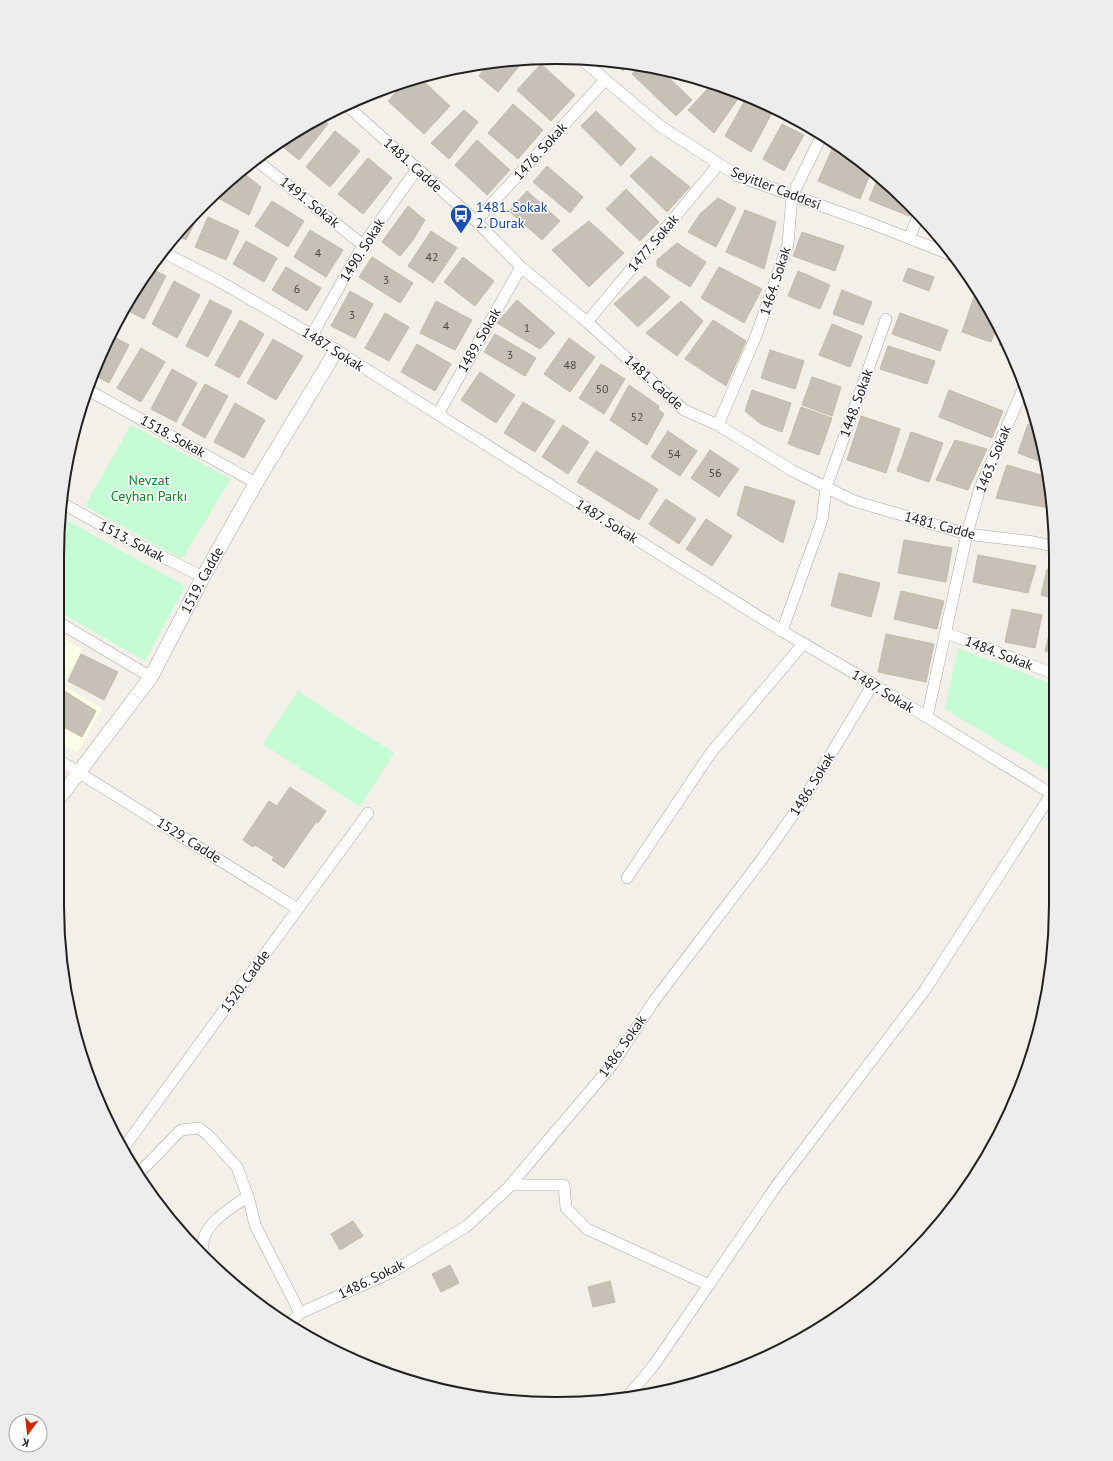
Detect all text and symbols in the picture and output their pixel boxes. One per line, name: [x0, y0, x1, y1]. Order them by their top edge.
street label: 1476. Sokak: [509, 118, 571, 184]
street label: 1481. Cadde: [380, 134, 446, 196]
street label: Seyitler Caddesi: [728, 162, 824, 214]
street label: 1491. Sokak: [277, 173, 344, 232]
place label: 1481. Sokak 2. Durak: [476, 198, 548, 232]
bus stop icon: 1481. Sokak 2. Durak: [448, 202, 474, 235]
street label: 1477. Sokak: [624, 210, 683, 276]
street label: 1490. Sokak: [335, 215, 389, 285]
street label: 1464. Sokak: [755, 244, 795, 318]
house number: 4: [315, 245, 322, 260]
house number: 42: [425, 249, 439, 264]
house number: 3: [383, 272, 389, 287]
house number: 6: [294, 281, 300, 296]
street label: 1489. Sokak: [453, 304, 505, 375]
house number: 3: [349, 307, 355, 322]
house number: 4: [443, 318, 450, 333]
house number: 1: [524, 320, 530, 335]
street label: 1487. Sokak: [299, 323, 368, 375]
house number: 3: [507, 347, 513, 362]
street label: 1481. Cadde: [621, 351, 687, 413]
house number: 48: [563, 357, 577, 372]
street label: 1448. Sokak: [835, 366, 877, 440]
house number: 50: [595, 381, 609, 396]
house number: 52: [630, 409, 644, 424]
street label: 1518. Sokak: [137, 411, 209, 461]
street label: 1463. Sokak: [971, 422, 1015, 496]
house number: 54: [667, 446, 681, 461]
house number: 56: [708, 465, 722, 480]
park label: Nevzat Ceyhan Parkı: [111, 471, 187, 505]
street label: 1487. Sokak: [573, 495, 642, 547]
street label: 1481. Cadde: [902, 507, 978, 543]
street label: 1513. Sokak: [96, 516, 168, 566]
street label: 1519. Cadde: [177, 544, 227, 617]
street label: 1484. Sokak: [962, 632, 1036, 674]
street label: 1487. Sokak: [848, 665, 918, 717]
street label: 1486. Sokak: [785, 749, 839, 819]
street label: 1529. Cadde: [153, 813, 225, 867]
street label: 1520. Cadde: [216, 946, 274, 1016]
street label: 1486. Sokak: [594, 1011, 650, 1080]
street label: 1486. Sokak: [335, 1255, 407, 1303]
north arrow: [8, 1413, 48, 1453]
text: K: [20, 1435, 31, 1450]

